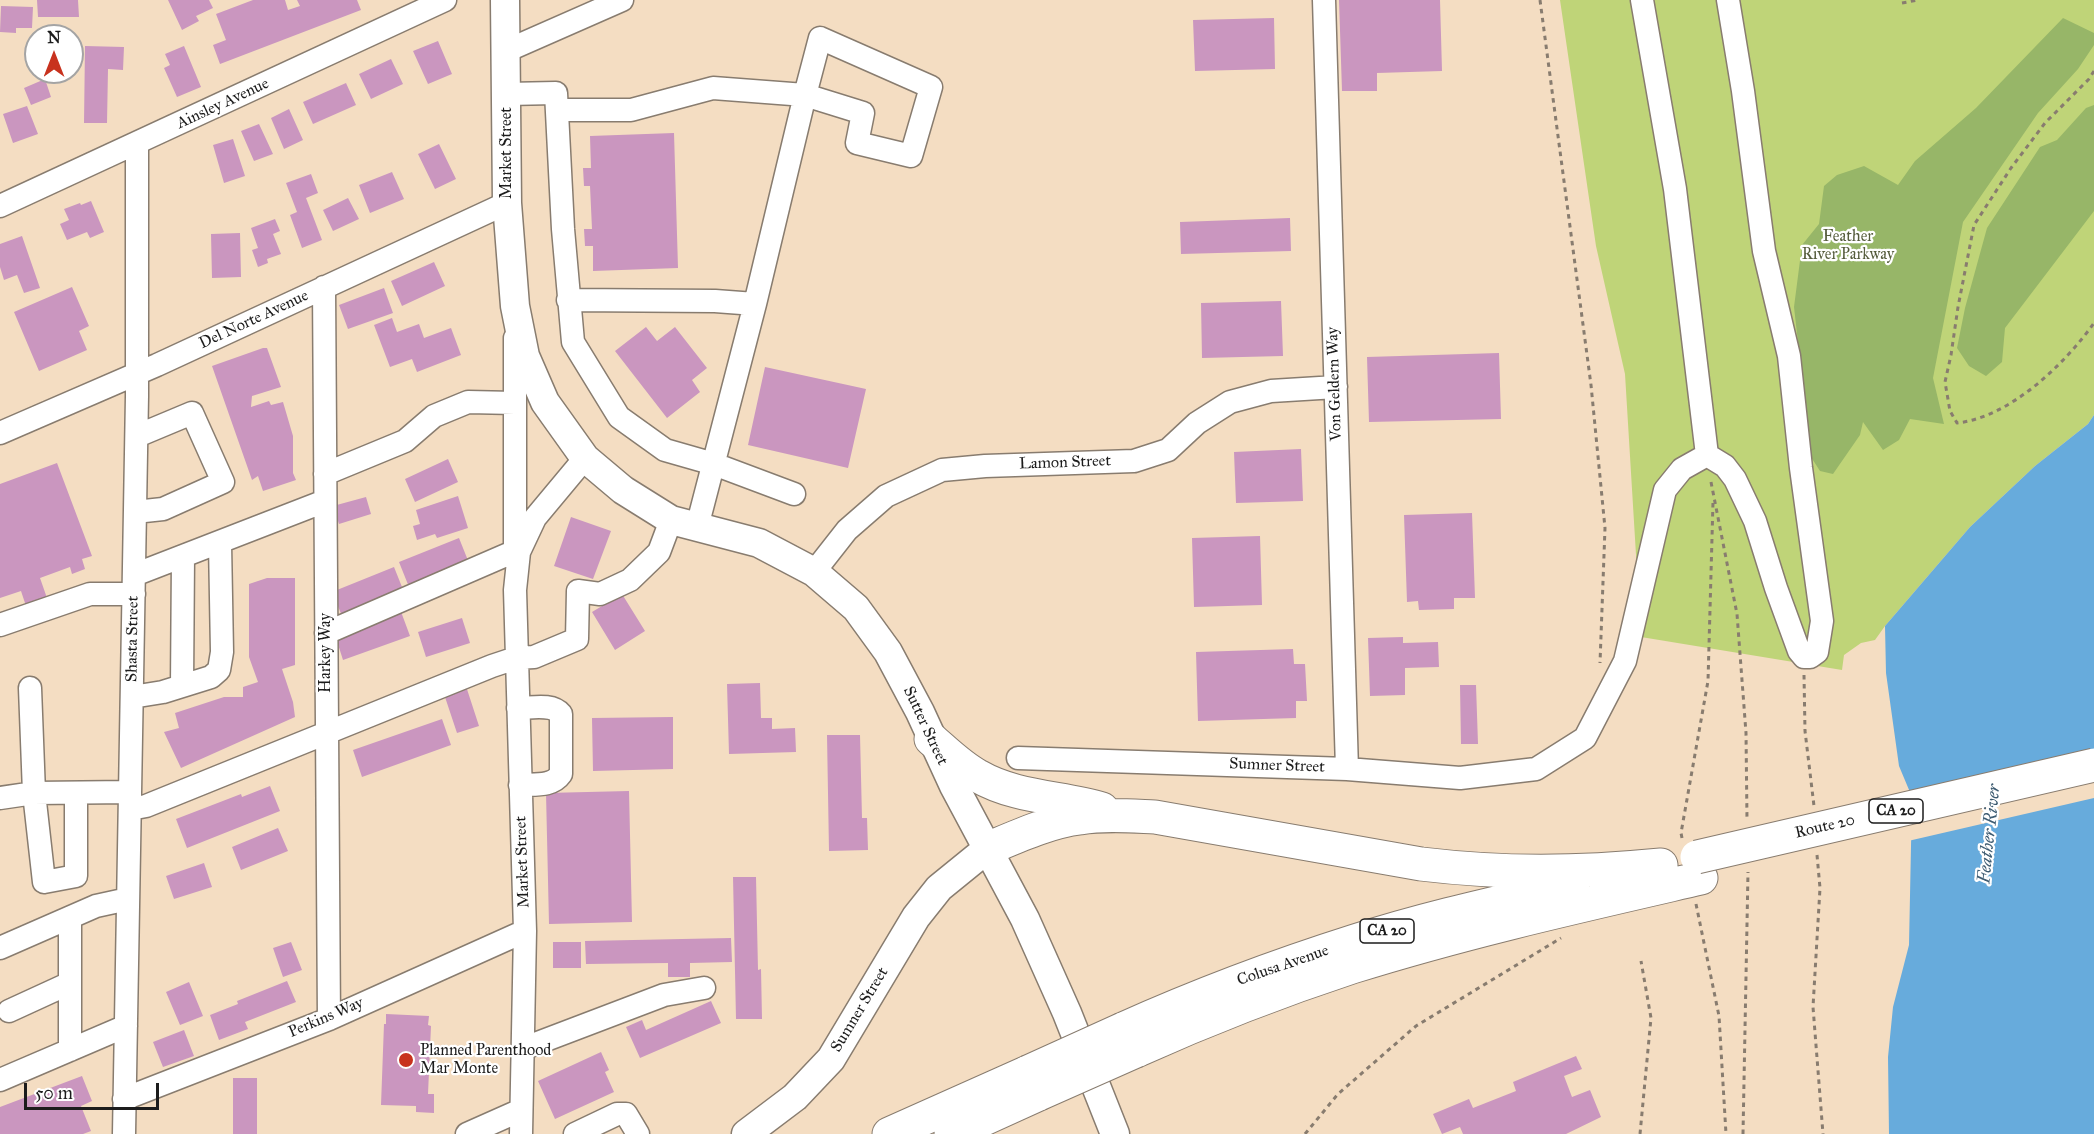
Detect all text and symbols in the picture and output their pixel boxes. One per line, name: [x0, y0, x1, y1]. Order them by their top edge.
north arrow: [24, 24, 84, 84]
text: N: [47, 28, 61, 47]
street label: Ainsley Avenue: [174, 74, 272, 134]
street label: Market Street: [497, 107, 517, 199]
park label: Feather River Parkway: [1802, 227, 1894, 265]
street label: Del Norte Avenue: [196, 286, 312, 354]
street label: Von Geldern Way: [1323, 327, 1347, 441]
street label: Lamon Street: [1019, 452, 1111, 474]
street label: Shasta Street: [123, 596, 143, 682]
street label: Harkey Way: [316, 613, 336, 693]
street label: Sutter Street: [898, 683, 952, 769]
street label: Sumner Street: [1229, 755, 1325, 777]
water label: Feather River: [1974, 783, 2006, 885]
road number: CA 20: [1869, 799, 1923, 823]
street label: Route 20: [1793, 811, 1857, 843]
street label: Market Street: [512, 816, 534, 908]
road number: CA 20: [1360, 919, 1414, 943]
street label: Colusa Avenue: [1235, 941, 1331, 991]
street label: Sumner Street: [827, 964, 893, 1056]
street label: Perkins Way: [286, 994, 366, 1042]
place label: Planned Parenthood Mar Monte: [420, 1041, 551, 1079]
marker: Planned Parenthood Mar Monte: [397, 1051, 415, 1069]
scale bar: [27, 1071, 162, 1109]
text: 50 m: [35, 1082, 73, 1104]

